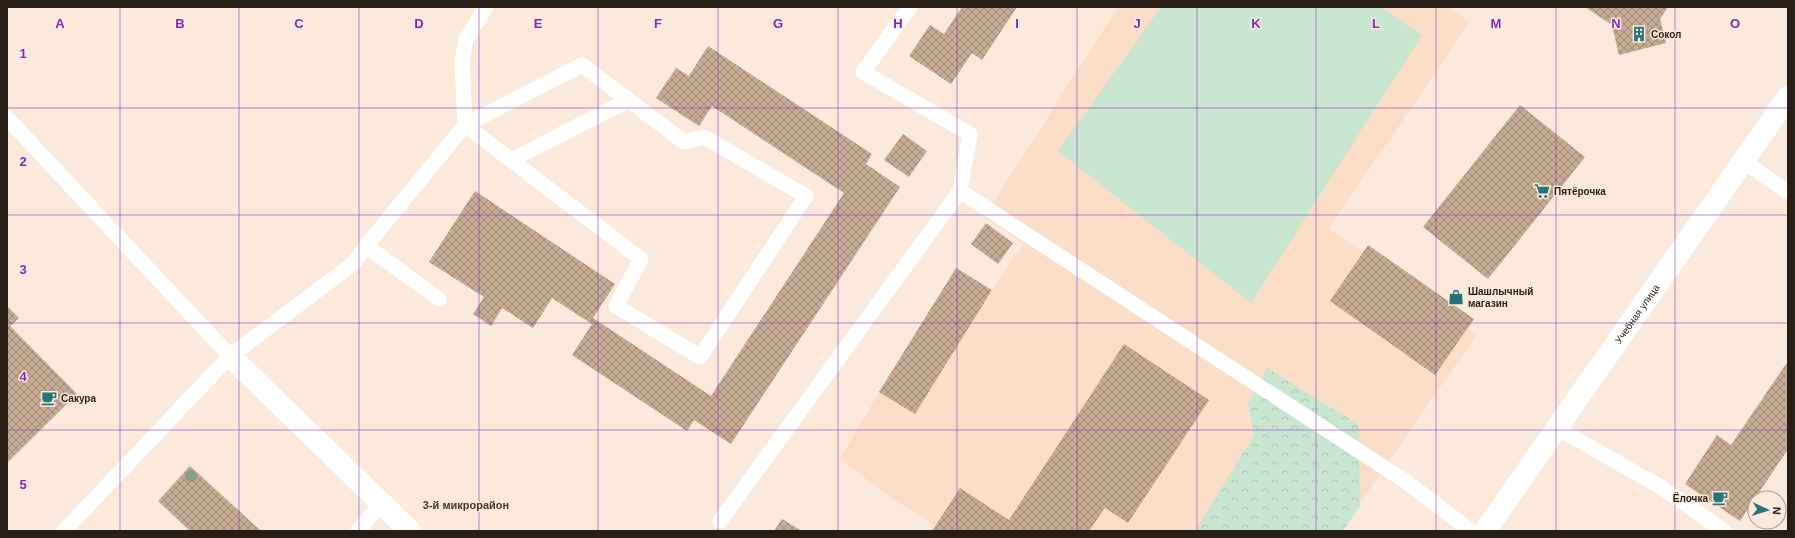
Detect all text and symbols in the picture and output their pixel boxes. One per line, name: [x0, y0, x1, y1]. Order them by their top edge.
text: A: [55, 16, 65, 31]
text: B: [175, 16, 185, 31]
text: C: [294, 16, 304, 31]
text: D: [414, 16, 424, 31]
text: E: [534, 16, 543, 31]
text: F: [654, 16, 662, 31]
text: G: [773, 16, 783, 31]
text: H: [893, 16, 903, 31]
text: I: [1015, 16, 1019, 31]
text: J: [1133, 16, 1141, 31]
text: K: [1251, 16, 1261, 31]
text: L: [1372, 16, 1380, 31]
text: M: [1491, 16, 1501, 31]
text: N: [1611, 16, 1621, 31]
text: O: [1730, 16, 1740, 31]
building icon: Сокол: [1630, 25, 1648, 43]
place label: Сокол: [1651, 29, 1681, 40]
text: 1: [19, 46, 27, 61]
text: 2: [19, 154, 27, 169]
supermarket icon: Пятёрочка: [1533, 182, 1551, 200]
place label: Пятёрочка: [1554, 186, 1606, 197]
text: 3: [19, 262, 27, 277]
street label: Учебная улица: [1612, 282, 1661, 345]
place label: Шашлычный магазин: [1468, 286, 1533, 309]
shop icon: Шашлычный магазин: [1447, 288, 1465, 306]
text: 4: [19, 369, 27, 384]
cafe icon: Сакура: [40, 389, 58, 407]
place label: Сакура: [61, 393, 96, 404]
text: 5: [19, 477, 27, 492]
cafe icon: Ёлочка: [1711, 489, 1729, 507]
north arrow: [1747, 490, 1787, 530]
place label: Ёлочка: [1673, 492, 1708, 504]
district label: 3-й микрорайон: [423, 499, 509, 511]
text: N: [1771, 506, 1783, 515]

